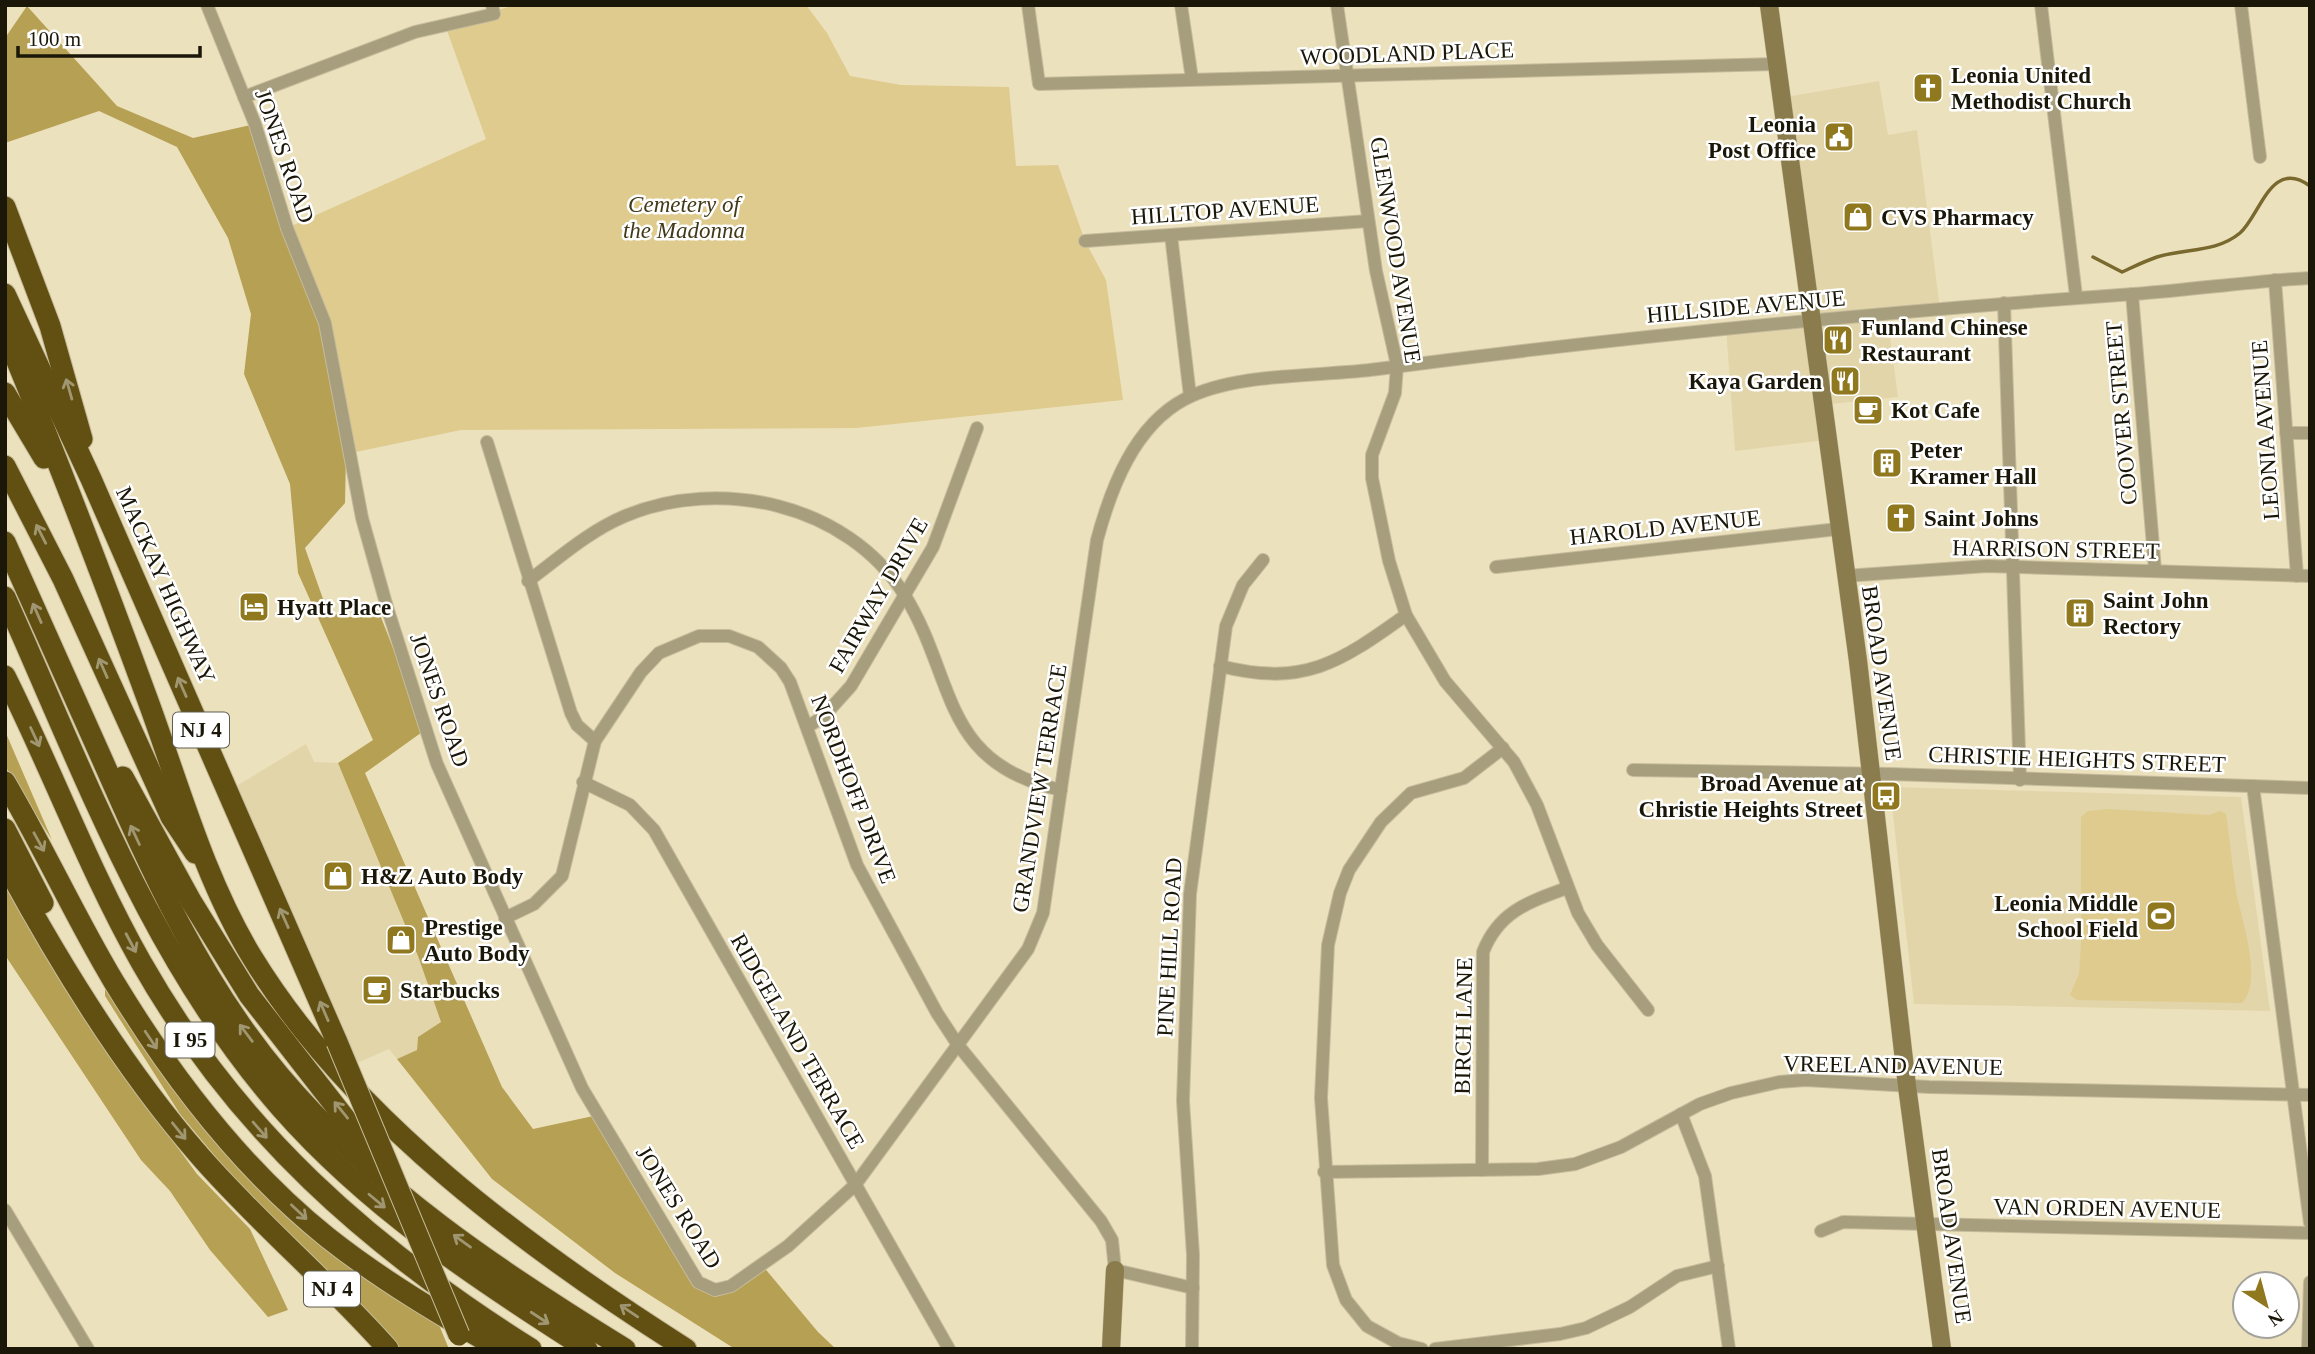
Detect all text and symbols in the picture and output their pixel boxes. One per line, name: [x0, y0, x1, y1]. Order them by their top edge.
scale bar: [18, 14, 200, 58]
text: 100 m: [28, 27, 81, 51]
street label: WOODLAND PLACE: [1300, 37, 1514, 70]
place label: Leonia United Methodist Church: [1951, 63, 2132, 114]
church icon: Leonia United Methodist Church: [1911, 71, 1945, 105]
street label: JONES ROAD: [250, 86, 319, 226]
place label: Leonia Post Office: [1708, 112, 1816, 163]
public building icon: Leonia Post Office: [1822, 120, 1856, 154]
street label: GLENWOOD AVENUE: [1365, 135, 1426, 365]
street label: HILLTOP AVENUE: [1130, 191, 1320, 230]
park label: Cemetery of the Madonna: [623, 192, 745, 243]
shop icon: CVS Pharmacy: [1841, 200, 1875, 234]
place label: CVS Pharmacy: [1881, 205, 2034, 230]
street label: HILLSIDE AVENUE: [1646, 285, 1847, 328]
place label: Funland Chinese Restaurant: [1861, 315, 2028, 366]
street label: COOVER STREET: [2101, 320, 2142, 506]
restaurant icon: Funland Chinese Restaurant: [1821, 323, 1855, 357]
street label: LEONIA AVENUE: [2247, 339, 2284, 521]
restaurant icon: Kaya Garden: [1828, 364, 1862, 398]
place label: Kaya Garden: [1688, 369, 1822, 394]
one-way arrow: [62, 378, 75, 400]
cafe icon: Kot Cafe: [1851, 393, 1885, 427]
place label: Kot Cafe: [1891, 398, 1980, 423]
place label: Peter Kramer Hall: [1910, 438, 2037, 489]
building icon: Peter Kramer Hall: [1870, 446, 1904, 480]
street label: MACKAY HIGHWAY: [111, 483, 220, 688]
church icon: Saint Johns: [1884, 501, 1918, 535]
street label: HAROLD AVENUE: [1568, 505, 1762, 550]
place label: Saint Johns: [1924, 506, 2038, 531]
street label: FAIRWAY DRIVE: [824, 513, 933, 677]
one-way arrow: [33, 524, 47, 545]
street label: HARRISON STREET: [1952, 535, 2160, 564]
street label: BROAD AVENUE: [1857, 584, 1906, 762]
place label: Saint John Rectory: [2103, 588, 2209, 639]
hotel icon: Hyatt Place: [237, 590, 271, 624]
place label: Hyatt Place: [277, 595, 391, 620]
building icon: Saint John Rectory: [2063, 596, 2097, 630]
one-way arrow: [30, 602, 43, 624]
street label: JONES ROAD: [405, 630, 474, 770]
one-way arrow: [96, 657, 109, 679]
street label: GRANDVIEW TERRACE: [1007, 662, 1072, 914]
one-way arrow: [175, 677, 188, 699]
street label: NORDHOFF DRIVE: [806, 691, 901, 887]
road number: NJ 4: [173, 712, 229, 748]
one-way arrow: [29, 726, 42, 747]
street label: CHRISTIE HEIGHTS STREET: [1928, 742, 2226, 777]
place label: Broad Avenue at Christie Heights Street: [1639, 771, 1863, 822]
bus stop icon: Broad Avenue at Christie Heights Street: [1869, 779, 1903, 813]
one-way arrow: [128, 825, 141, 846]
one-way arrow: [32, 831, 46, 851]
street label: PINE HILL ROAD: [1152, 857, 1187, 1037]
shop icon: H&Z Auto Body: [321, 859, 355, 893]
place label: H&Z Auto Body: [361, 864, 524, 889]
place label: Leonia Middle School Field: [1994, 891, 2138, 942]
sports icon: Leonia Middle School Field: [2144, 899, 2178, 933]
one-way arrow: [277, 908, 290, 929]
place label: Prestige Auto Body: [424, 915, 530, 966]
shop icon: Prestige Auto Body: [384, 923, 418, 957]
street label: RIDGELAND TERRACE: [726, 929, 869, 1153]
one-way arrow: [125, 933, 139, 953]
street label: BIRCH LANE: [1450, 957, 1477, 1095]
cafe icon: Starbucks: [360, 973, 394, 1007]
place label: Starbucks: [400, 978, 500, 1003]
one-way arrow: [317, 1001, 330, 1022]
road number: I 95: [166, 1023, 214, 1058]
one-way arrow: [239, 1024, 254, 1043]
one-way arrow: [144, 1029, 158, 1049]
street label: VREELAND AVENUE: [1783, 1051, 2003, 1080]
one-way arrow: [333, 1102, 349, 1120]
one-way arrow: [171, 1121, 186, 1139]
one-way arrow: [252, 1121, 268, 1139]
street label: JONES ROAD: [631, 1141, 726, 1273]
street label: BROAD AVENUE: [1927, 1147, 1976, 1325]
one-way arrow: [368, 1193, 386, 1209]
street label: VAN ORDEN AVENUE: [1993, 1194, 2221, 1223]
one-way arrow: [290, 1204, 308, 1220]
one-way arrow: [453, 1234, 472, 1248]
north arrow: [2231, 1270, 2301, 1340]
road number: NJ 4: [304, 1272, 360, 1306]
one-way arrow: [620, 1304, 639, 1318]
text: N: [2264, 1306, 2287, 1331]
one-way arrow: [529, 1312, 549, 1326]

